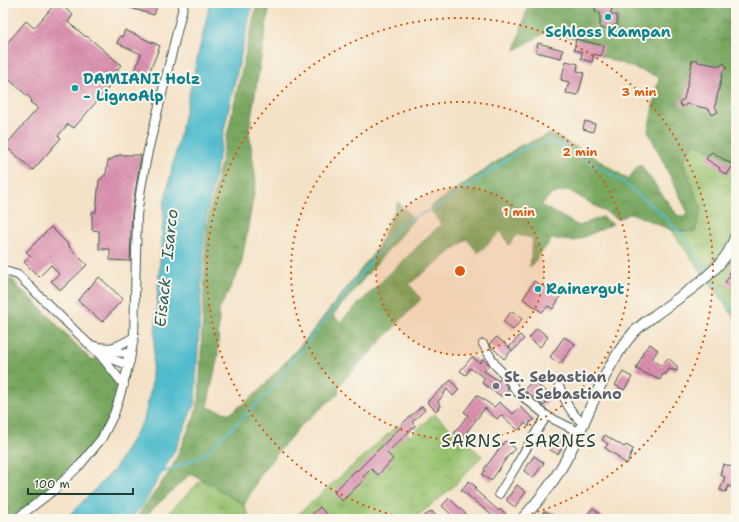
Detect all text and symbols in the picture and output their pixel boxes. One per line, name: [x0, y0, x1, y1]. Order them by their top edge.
marker: Schloss Kampan: [603, 12, 613, 22]
place label: Schloss Kampan: [545, 22, 671, 42]
place label: DAMIANI Holz - LignoAlp: [83, 69, 200, 106]
marker: DAMIANI Holz - LignoAlp: [70, 83, 80, 93]
text: 3 min: [622, 84, 657, 100]
text: 2 min: [563, 144, 598, 160]
text: 1 min: [503, 204, 535, 220]
water label: Eisack - Isarco: [149, 208, 183, 328]
centre of rings: [453, 264, 467, 278]
place label: Rainergut: [546, 279, 624, 299]
marker: Rainergut: [533, 284, 543, 294]
place label: St. Sebastian - S. Sebastiano: [504, 367, 622, 404]
marker: St. Sebastian - S. Sebastiano: [491, 381, 501, 391]
district label: SARNS - SARNES: [441, 430, 597, 452]
scale bar: [28, 470, 133, 496]
text: 100 m: [34, 476, 70, 492]

